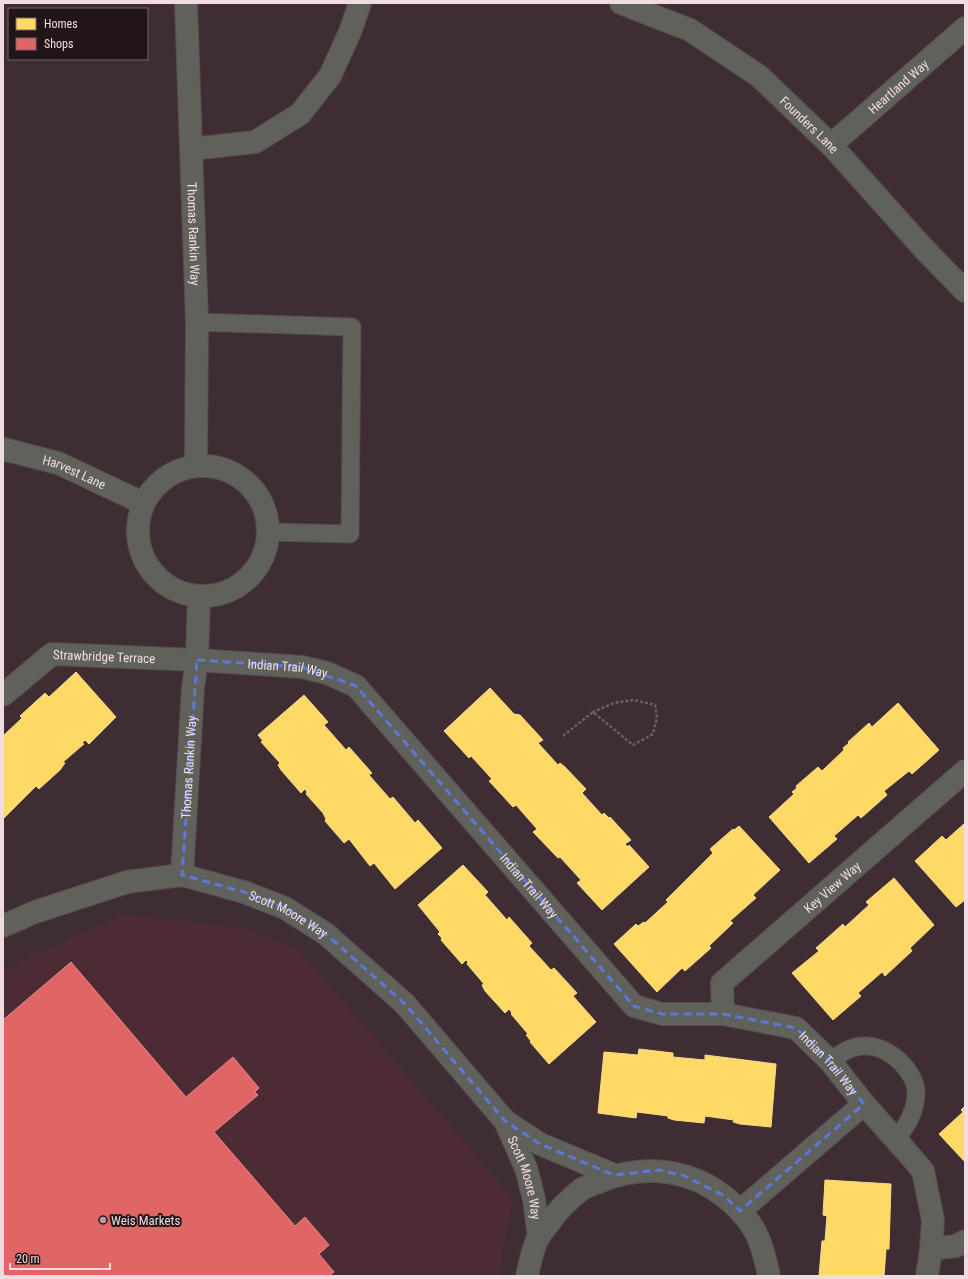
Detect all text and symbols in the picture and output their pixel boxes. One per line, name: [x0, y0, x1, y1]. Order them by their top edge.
legend: [8, 8, 148, 60]
text: Homes: [44, 17, 78, 31]
text: Shops: [44, 37, 73, 51]
street label: Heartland Way: [865, 56, 932, 117]
street label: Founders Lane: [777, 93, 842, 156]
street label: Thomas Rankin Way: [185, 182, 203, 286]
street label: Harvest Lane: [41, 452, 108, 492]
street label: Strawbridge Terrace: [53, 647, 156, 666]
street label: Indian Trail Way: [247, 656, 330, 681]
street label: Thomas Rankin Way: [178, 715, 199, 819]
street label: Indian Trail Way: [497, 850, 562, 921]
street label: Key View Way: [801, 858, 864, 916]
street label: Scott Moore Way: [247, 887, 331, 941]
street label: Indian Trail Way: [796, 1028, 862, 1098]
street label: Scott Moore Way: [505, 1133, 544, 1221]
place label: Weis Markets: [111, 1213, 180, 1228]
marker: Weis Markets: [98, 1215, 108, 1225]
scale bar: [10, 1245, 110, 1271]
text: 20 m: [16, 1252, 40, 1266]

